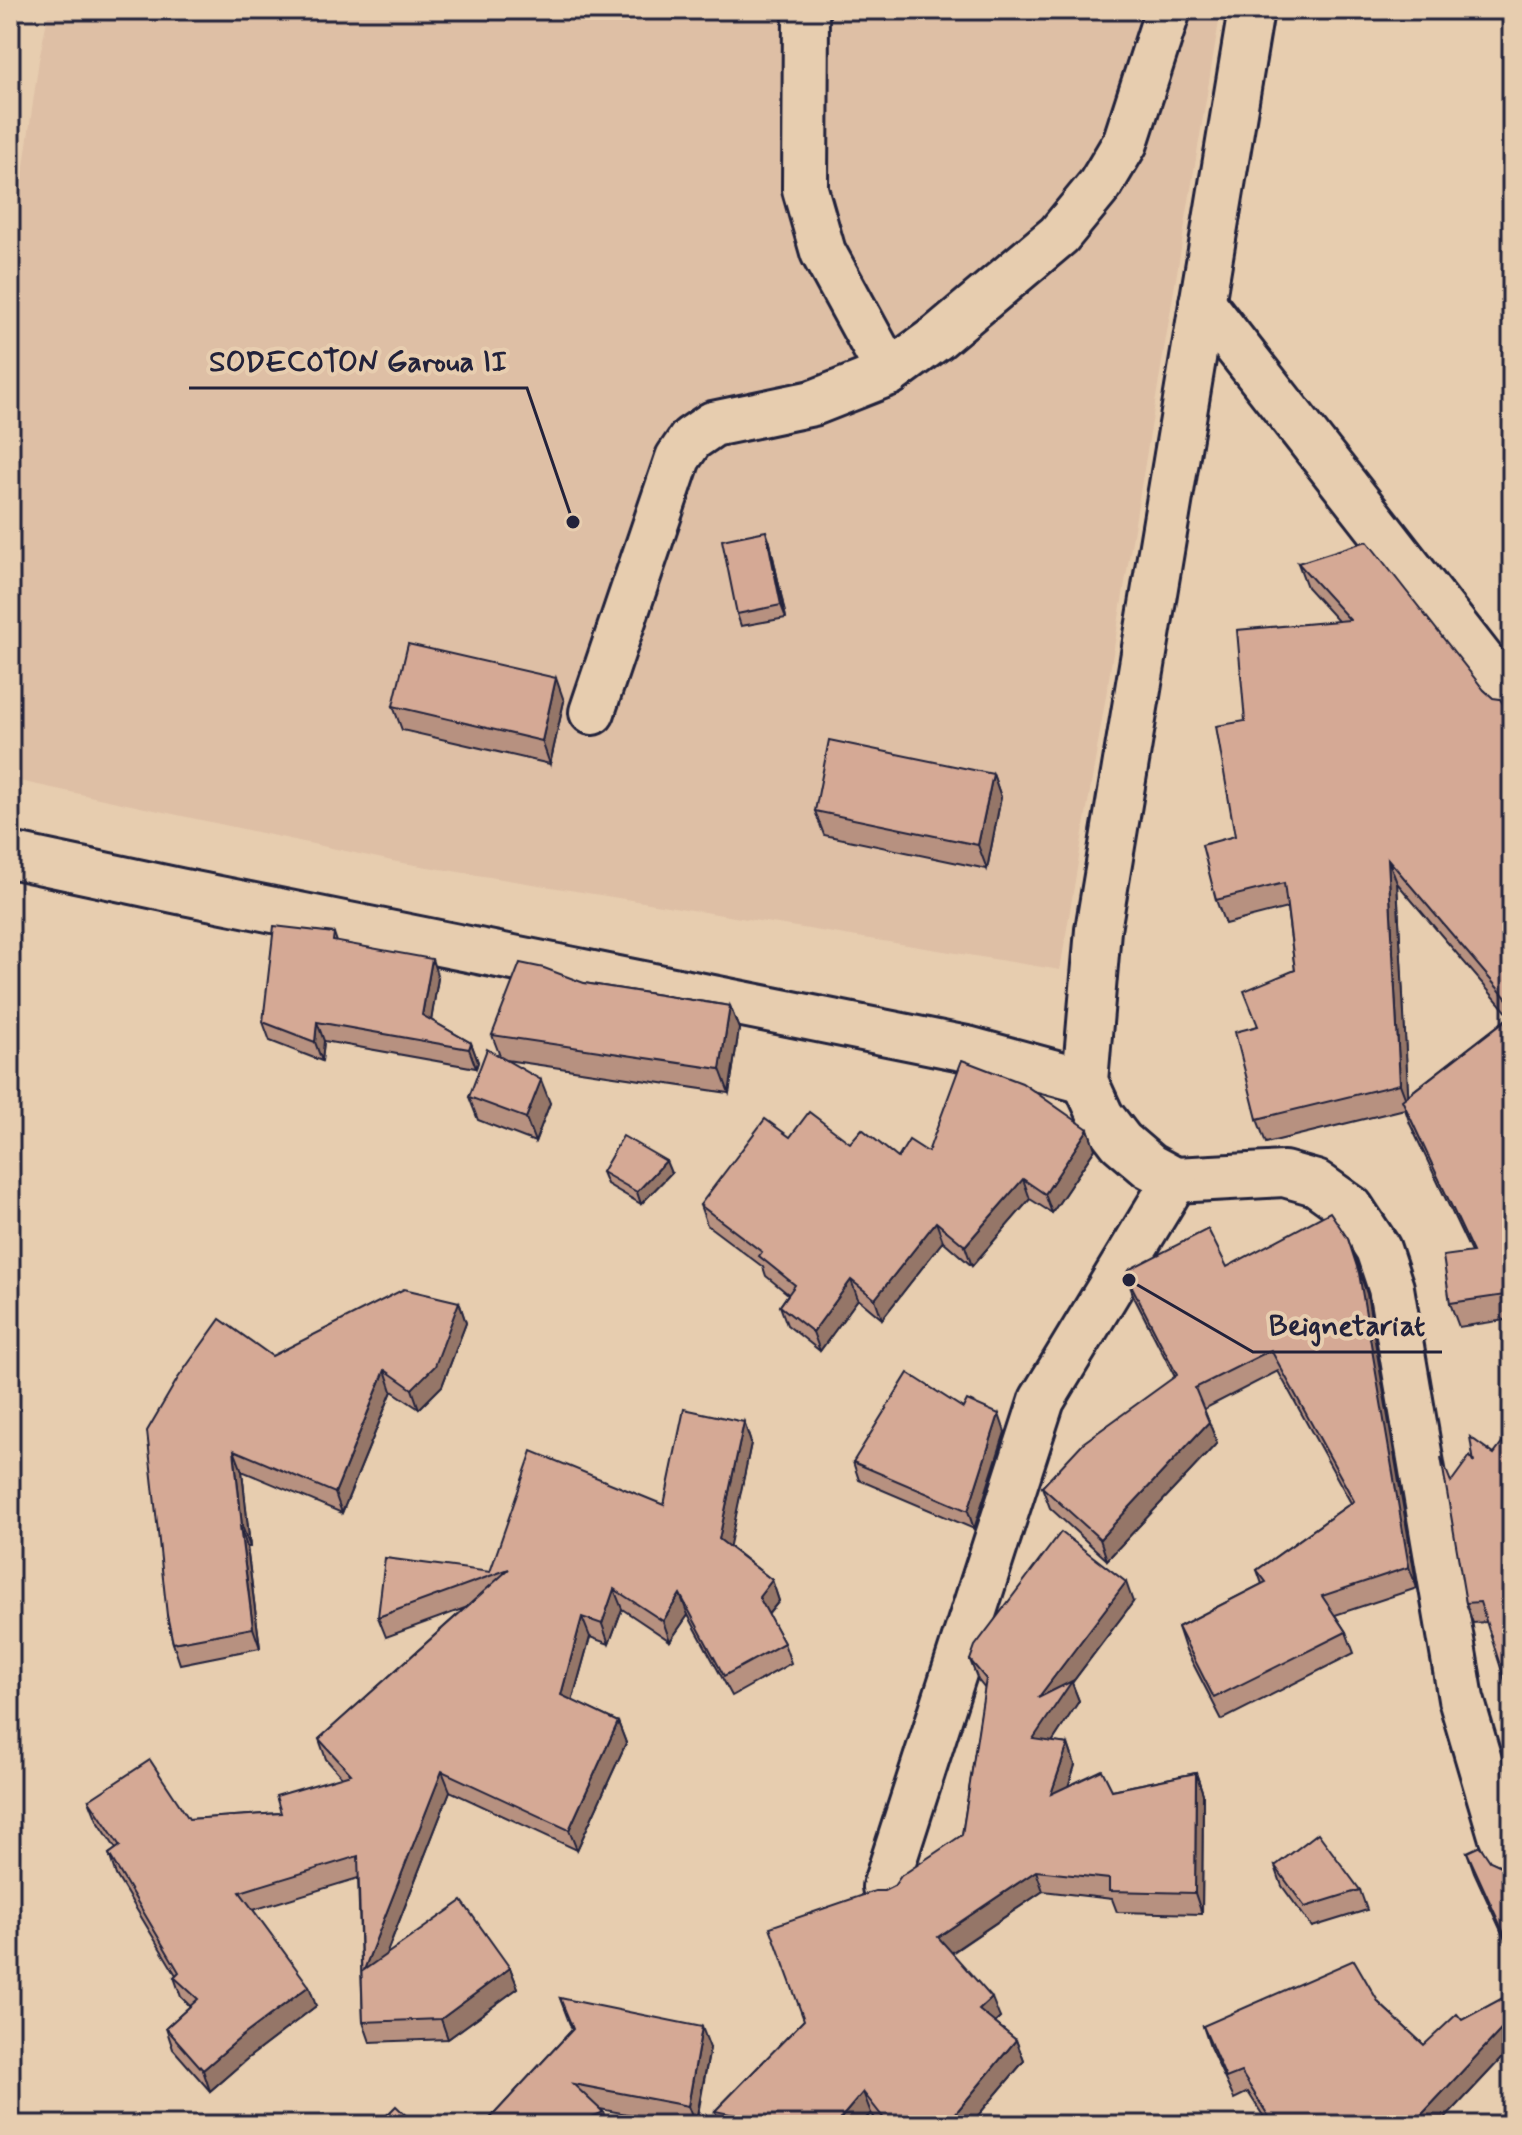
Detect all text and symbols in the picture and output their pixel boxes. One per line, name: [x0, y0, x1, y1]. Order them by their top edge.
callout: SODECOTON Garoua II: [189, 334, 527, 388]
text: SODECOTON Garoua II: [209, 343, 507, 382]
callout: Beignetariat: [1253, 1298, 1442, 1352]
text: Beignetariat: [1269, 1307, 1425, 1347]

